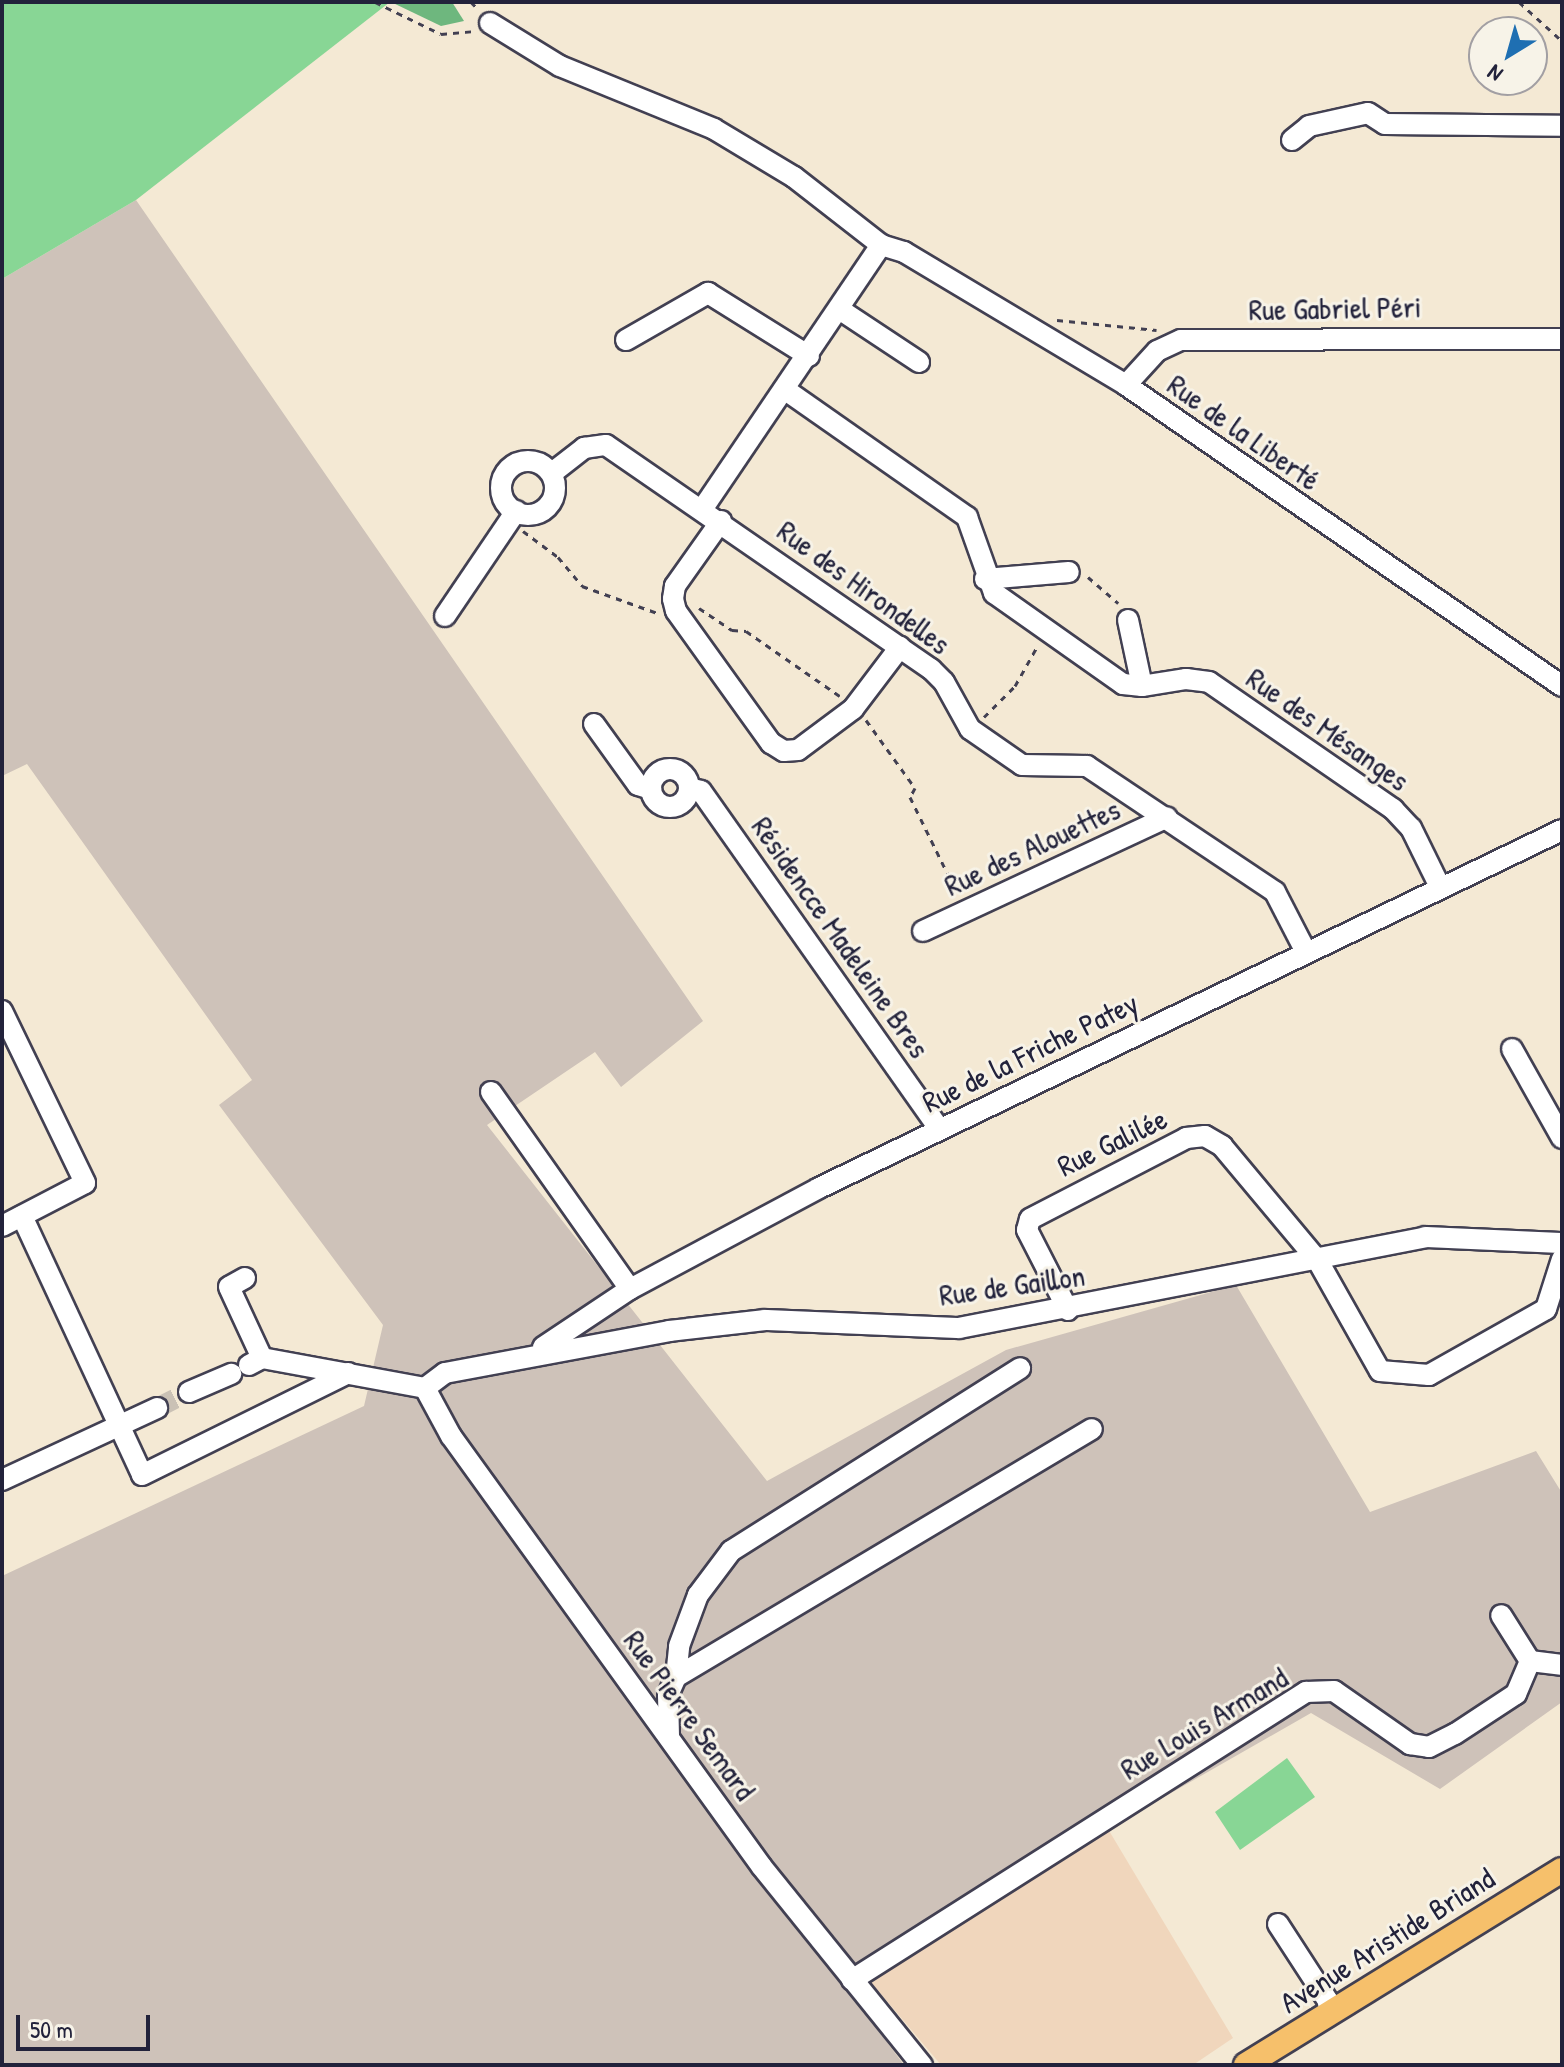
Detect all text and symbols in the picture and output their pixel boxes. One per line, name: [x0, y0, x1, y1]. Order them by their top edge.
north arrow: [1468, 16, 1548, 96]
text: N: [1481, 58, 1508, 89]
street label: Rue Gabriel Péri: [1248, 288, 1422, 328]
street label: Rue de la Liberté: [1161, 366, 1327, 498]
street label: Rue des Hirondelles: [771, 512, 957, 662]
street label: Rue des Mésanges: [1240, 660, 1416, 798]
street label: Rue des Alouettes: [939, 791, 1125, 903]
street label: Résidencce Madeleine Bres: [744, 810, 938, 1064]
street label: Rue de la Friche Patey: [916, 984, 1144, 1120]
street label: Rue Galilée: [1051, 1100, 1173, 1184]
street label: Rue de Gaillon: [937, 1257, 1087, 1313]
street label: Rue Pierre Semard: [616, 1623, 764, 1807]
street label: Rue Louis Armand: [1114, 1659, 1294, 1787]
street label: Avenue Aristide Briand: [1273, 1860, 1501, 2020]
scale bar: [20, 1999, 154, 2049]
text: 50 m: [30, 2013, 73, 2045]

